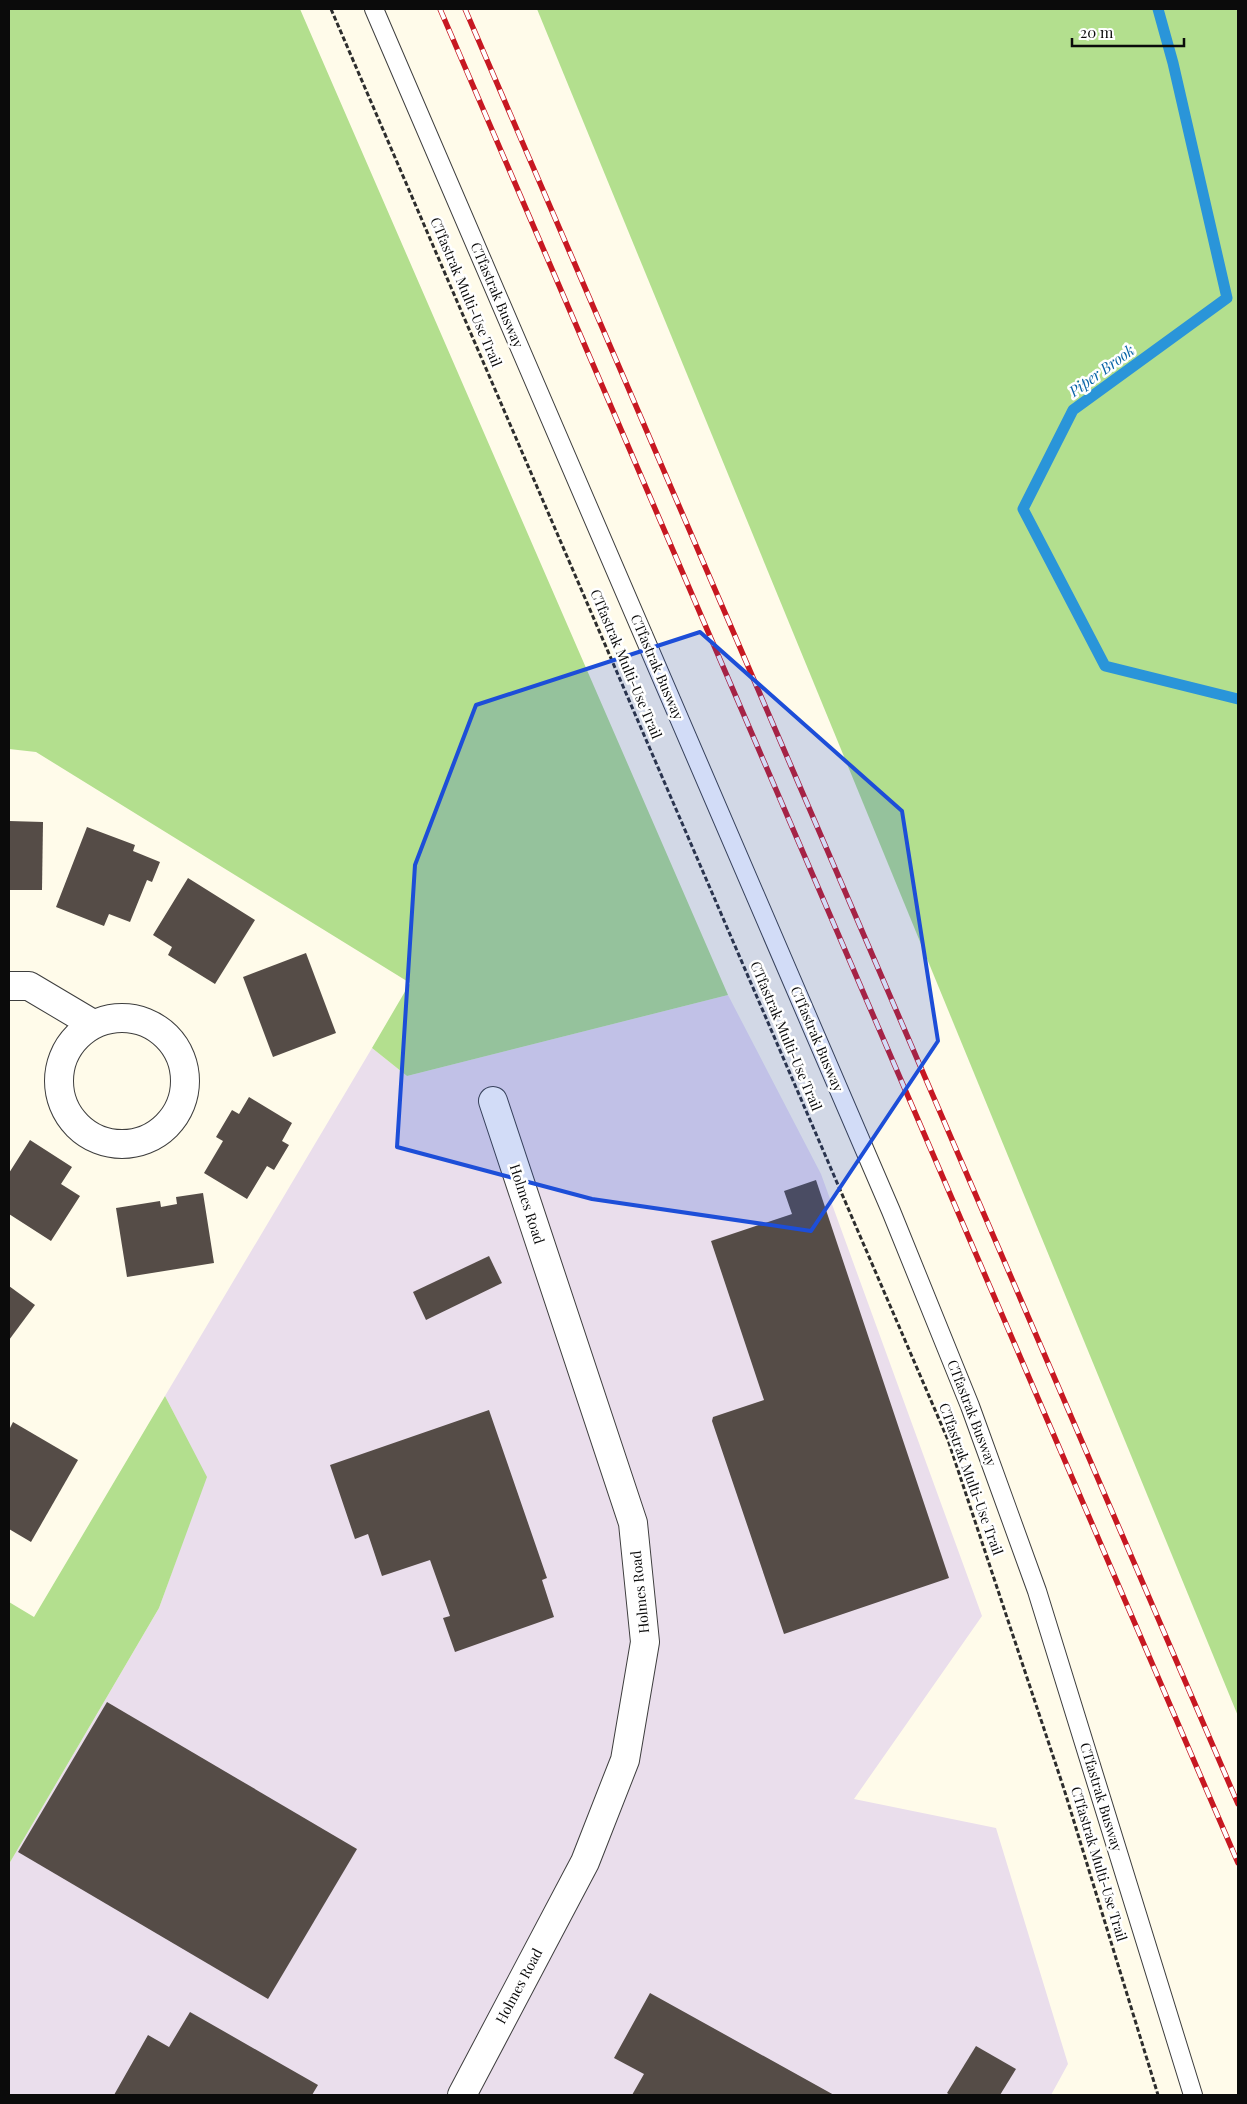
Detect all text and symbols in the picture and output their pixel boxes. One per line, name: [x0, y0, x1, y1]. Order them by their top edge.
scale bar: [1072, 15, 1184, 47]
text: 20 m: [1080, 22, 1114, 42]
street label: CTfastrak Multi-Use Trail: [426, 214, 507, 370]
street label: CTfastrak Busway: [467, 239, 528, 350]
water label: Piper Brook: [1064, 340, 1138, 401]
street label: CTfastrak Multi-Use Trail: [586, 586, 667, 742]
street label: CTfastrak Busway: [627, 611, 688, 722]
street label: CTfastrak Multi-Use Trail: [746, 958, 827, 1114]
street label: CTfastrak Busway: [787, 983, 848, 1094]
street label: Holmes Road: [506, 1161, 549, 1246]
street label: CTfastrak Busway: [943, 1357, 1002, 1469]
street label: CTfastrak Multi-Use Trail: [935, 1400, 1008, 1558]
street label: Holmes Road: [626, 1550, 653, 1634]
street label: CTfastrak Busway: [1076, 1740, 1127, 1854]
street label: CTfastrak Multi-Use Trail: [1067, 1784, 1132, 1944]
street label: Holmes Road: [491, 1945, 546, 2027]

